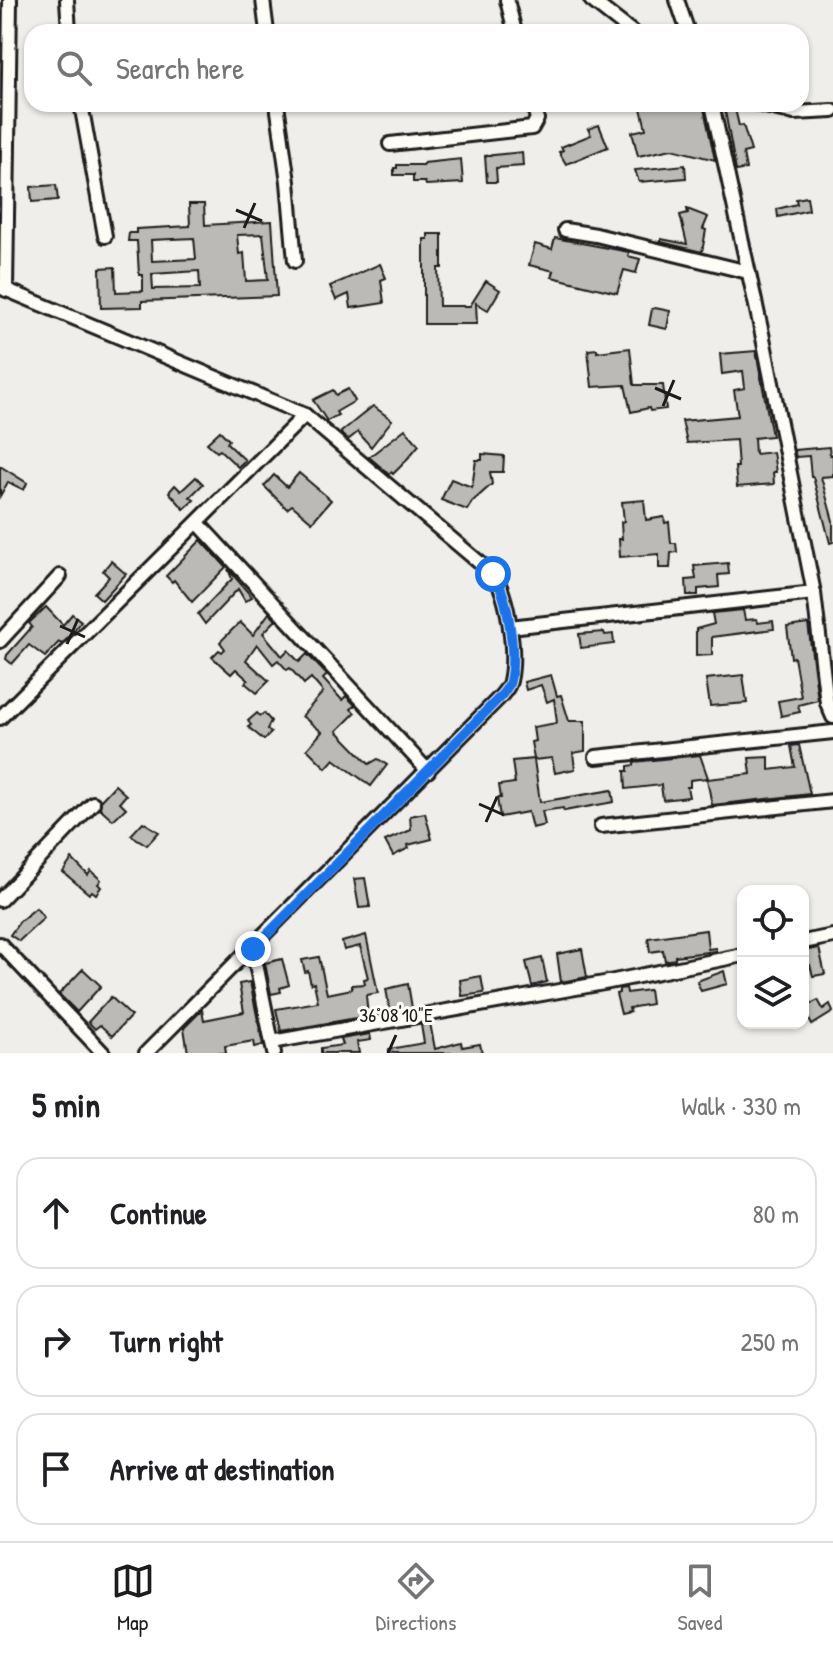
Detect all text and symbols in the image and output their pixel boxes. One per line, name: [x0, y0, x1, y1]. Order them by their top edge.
search box: [24, 24, 809, 112]
icon: search: [52, 46, 96, 90]
text: Search here: [116, 48, 244, 88]
route start: [475, 556, 511, 592]
map controls: [737, 885, 809, 1029]
button: locate: [737, 885, 809, 957]
route end: [235, 931, 271, 967]
button: layers: [737, 957, 809, 1029]
text: 36°08'10"E: [359, 1001, 433, 1028]
text: 5 min: [32, 1082, 100, 1128]
text: Walk · 330 m: [681, 1088, 801, 1123]
icon: ahead: [34, 1191, 78, 1235]
text: Continue: [110, 1193, 207, 1233]
text: 80 m: [752, 1196, 799, 1231]
icon: right: [34, 1319, 78, 1363]
text: Turn right: [110, 1321, 223, 1361]
text: 250 m: [741, 1324, 799, 1359]
icon: arrive: [34, 1447, 78, 1491]
text: Arrive at destination: [110, 1449, 335, 1489]
tab: Map: [111, 1559, 155, 1637]
tab: Directions: [376, 1559, 457, 1637]
tab: Saved: [678, 1559, 722, 1637]

